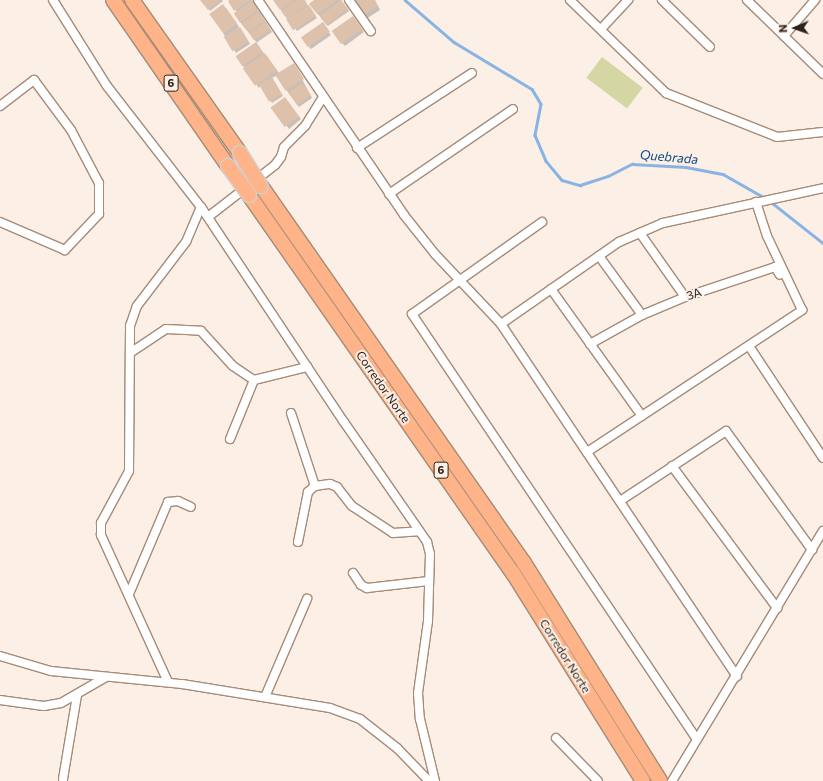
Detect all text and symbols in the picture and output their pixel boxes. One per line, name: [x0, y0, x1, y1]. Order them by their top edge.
north arrow: [775, 8, 815, 48]
text: N: [776, 24, 789, 33]
road number: 6: [163, 74, 179, 92]
water label: Quebrada: [639, 147, 699, 167]
street label: 3A: [685, 285, 703, 303]
street label: Corredor Norte: [353, 348, 413, 426]
road number: 6: [433, 461, 449, 479]
street label: Corredor Norte: [537, 616, 593, 696]

